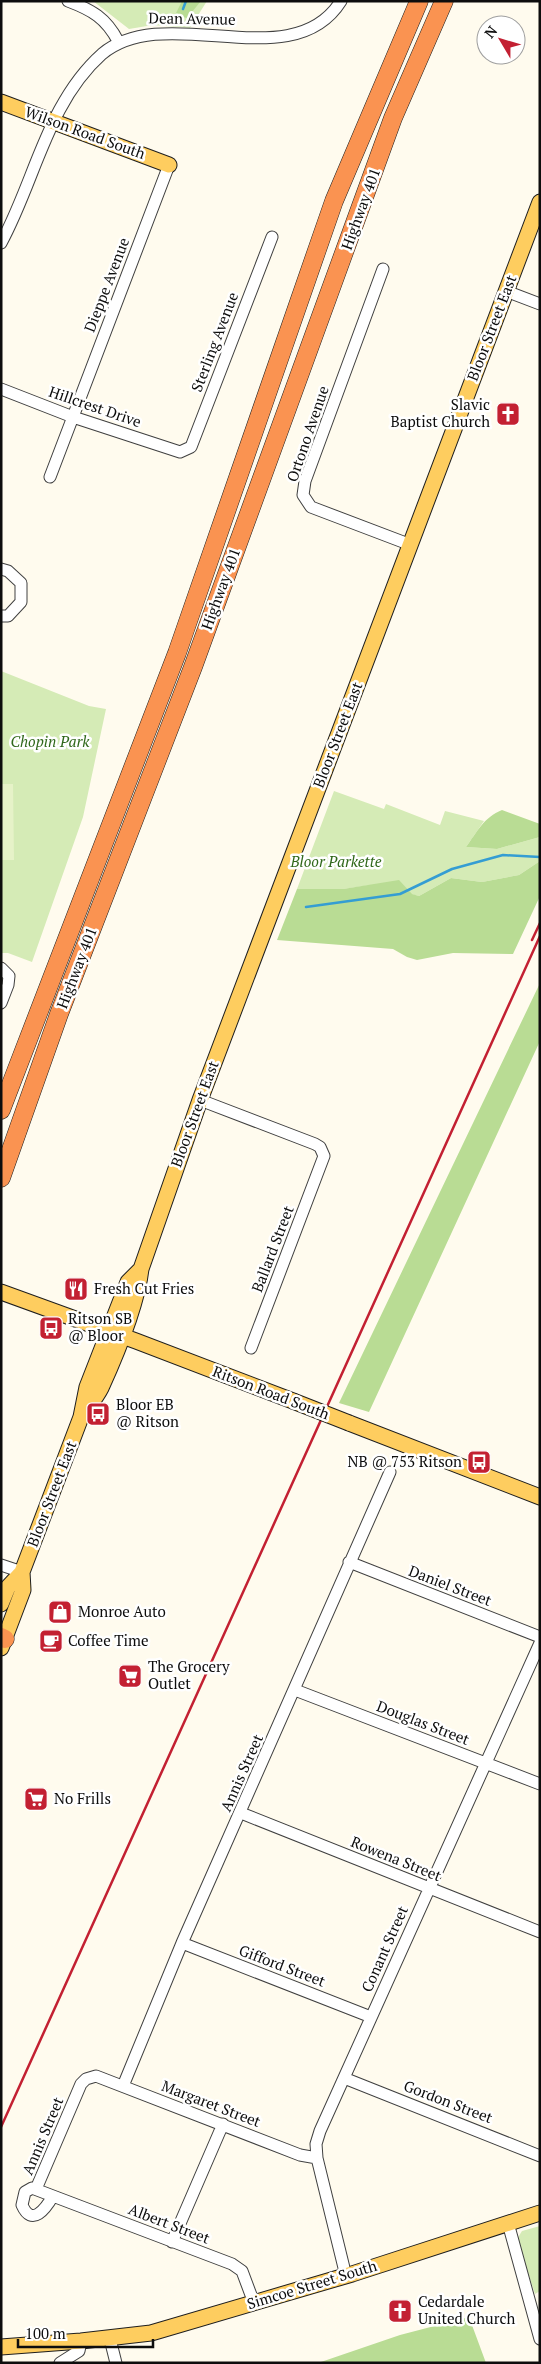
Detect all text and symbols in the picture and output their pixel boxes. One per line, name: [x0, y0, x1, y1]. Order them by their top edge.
street label: Dean Avenue: [148, 7, 236, 29]
north arrow: [476, 15, 526, 65]
text: N: [480, 21, 501, 42]
street label: Wilson Road South: [22, 101, 149, 163]
street label: Highway 401: [336, 165, 384, 252]
street label: Dieppe Avenue: [79, 235, 133, 335]
street label: Bloor Street East: [462, 271, 521, 383]
street label: Sterling Avenue: [186, 289, 242, 394]
street label: Hillcrest Drive: [47, 381, 144, 431]
street label: Ortono Avenue: [281, 383, 333, 484]
place label: Slavic Baptist Church: [390, 394, 490, 431]
church icon: Slavic Baptist Church: [495, 401, 521, 427]
street label: Highway 401: [196, 545, 244, 632]
street label: Bloor Street East: [308, 678, 367, 790]
park label: Chopin Park: [10, 731, 90, 751]
park label: Bloor Parkette: [289, 851, 382, 871]
street label: Highway 401: [51, 924, 101, 1011]
street label: Bloor Street East: [166, 1057, 223, 1170]
street label: Ballard Street: [246, 1202, 298, 1295]
restaurant icon: Fresh Cut Fries: [63, 1276, 89, 1302]
place label: Fresh Cut Fries: [94, 1278, 194, 1298]
place label: Ritson SB @ Bloor: [68, 1308, 132, 1345]
bus stop icon: Ritson SB @ Bloor: [38, 1315, 64, 1341]
street label: Ritson Road South: [210, 1361, 333, 1424]
place label: Bloor EB @ Ritson: [116, 1394, 179, 1431]
bus stop icon: Bloor EB @ Ritson: [85, 1401, 111, 1427]
street label: Bloor Street East: [22, 1437, 81, 1549]
bus stop icon: NB @ 753 Ritson: [466, 1449, 492, 1475]
place label: NB @ 753 Ritson: [348, 1451, 462, 1471]
street label: Daniel Street: [406, 1560, 495, 1610]
shop icon: Monroe Auto: [47, 1599, 73, 1625]
place label: Monroe Auto: [78, 1601, 166, 1621]
cafe icon: Coffee Time: [38, 1628, 64, 1654]
place label: Coffee Time: [68, 1630, 149, 1650]
place label: The Grocery Outlet: [148, 1656, 230, 1693]
supermarket icon: The Grocery Outlet: [117, 1663, 143, 1689]
street label: Douglas Street: [374, 1695, 473, 1749]
street label: Annis Street: [215, 1730, 267, 1814]
supermarket icon: No Frills: [23, 1786, 49, 1812]
place label: No Frills: [54, 1788, 111, 1808]
street label: Rowena Street: [348, 1831, 445, 1885]
street label: Conant Street: [356, 1902, 412, 1995]
street label: Gifford Street: [236, 1939, 329, 1991]
street label: Margaret Street: [159, 2075, 264, 2131]
street label: Gordon Street: [401, 2075, 496, 2127]
street label: Annis Street: [17, 2093, 68, 2178]
street label: Albert Street: [126, 2198, 213, 2248]
street label: Simcoe Street South: [244, 2255, 379, 2313]
place label: Cedardale United Church: [418, 2291, 515, 2328]
church icon: Cedardale United Church: [387, 2298, 413, 2324]
scale bar: [18, 2316, 152, 2348]
text: 100 m: [25, 2323, 66, 2343]

